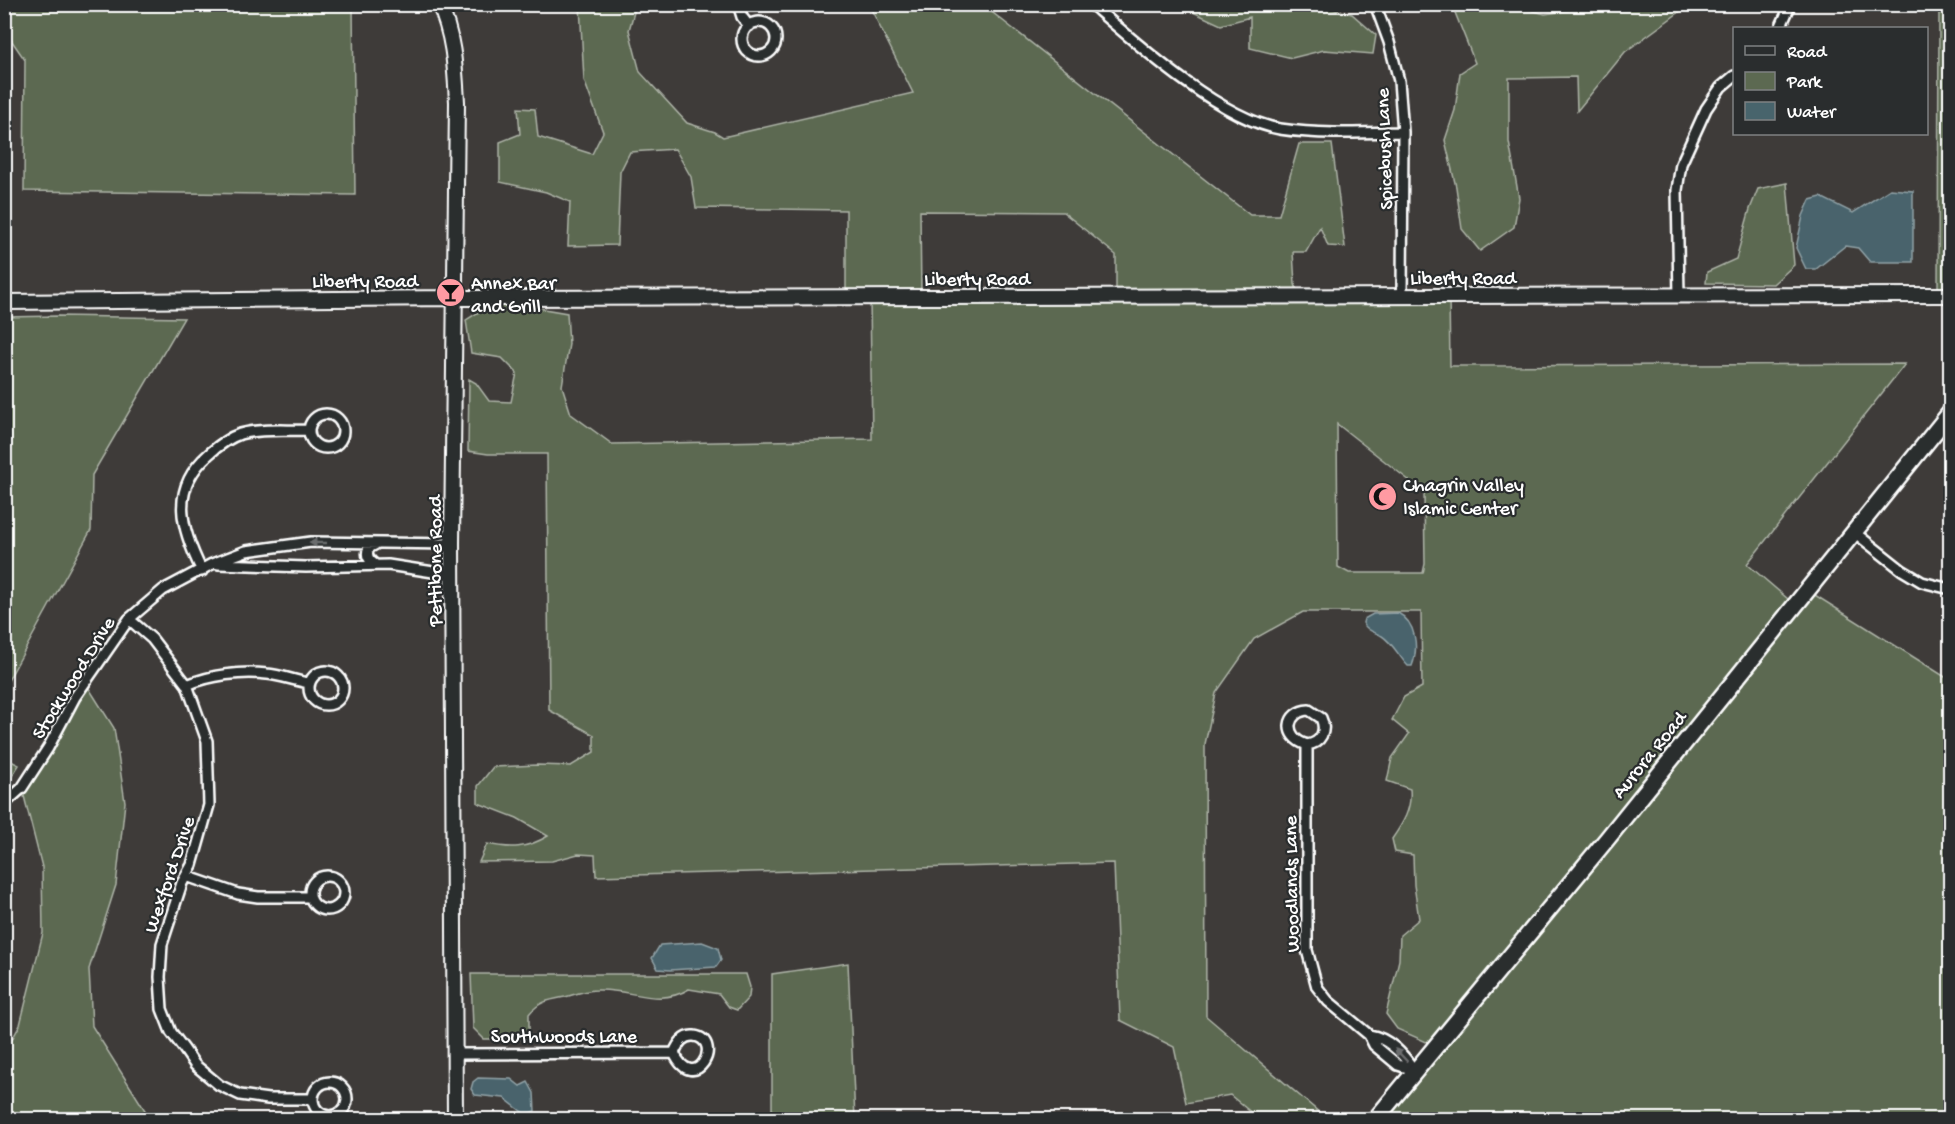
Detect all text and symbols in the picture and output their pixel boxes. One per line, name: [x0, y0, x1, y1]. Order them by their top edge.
legend: [1733, 27, 1928, 135]
text: Road: [1787, 43, 1828, 64]
text: Park: [1786, 73, 1823, 94]
street label: Spicebush Lane: [1373, 87, 1400, 210]
text: Water: [1787, 103, 1837, 124]
street label: Liberty Road: [1410, 269, 1518, 292]
street label: Liberty Road: [924, 270, 1032, 293]
street label: Liberty Road: [312, 272, 420, 295]
place label: Annex Bar and Grill: [471, 274, 558, 320]
bar icon: Annex Bar and Grill: [434, 277, 466, 309]
place label: Chagrin Valley Islamic Center: [1403, 476, 1524, 522]
mosque icon: Chagrin Valley Islamic Center: [1366, 480, 1398, 512]
street label: Pettibone Road: [426, 493, 449, 628]
one-way arrow: [308, 538, 327, 548]
street label: Stockwood Drive: [28, 613, 122, 744]
street label: Aurora Road: [1609, 706, 1694, 804]
street label: Wexford Drive: [141, 813, 202, 936]
street label: Woodlands Lane: [1281, 815, 1306, 952]
street label: Southwoods Lane: [491, 1027, 638, 1050]
one-way arrow: [1394, 1047, 1408, 1062]

